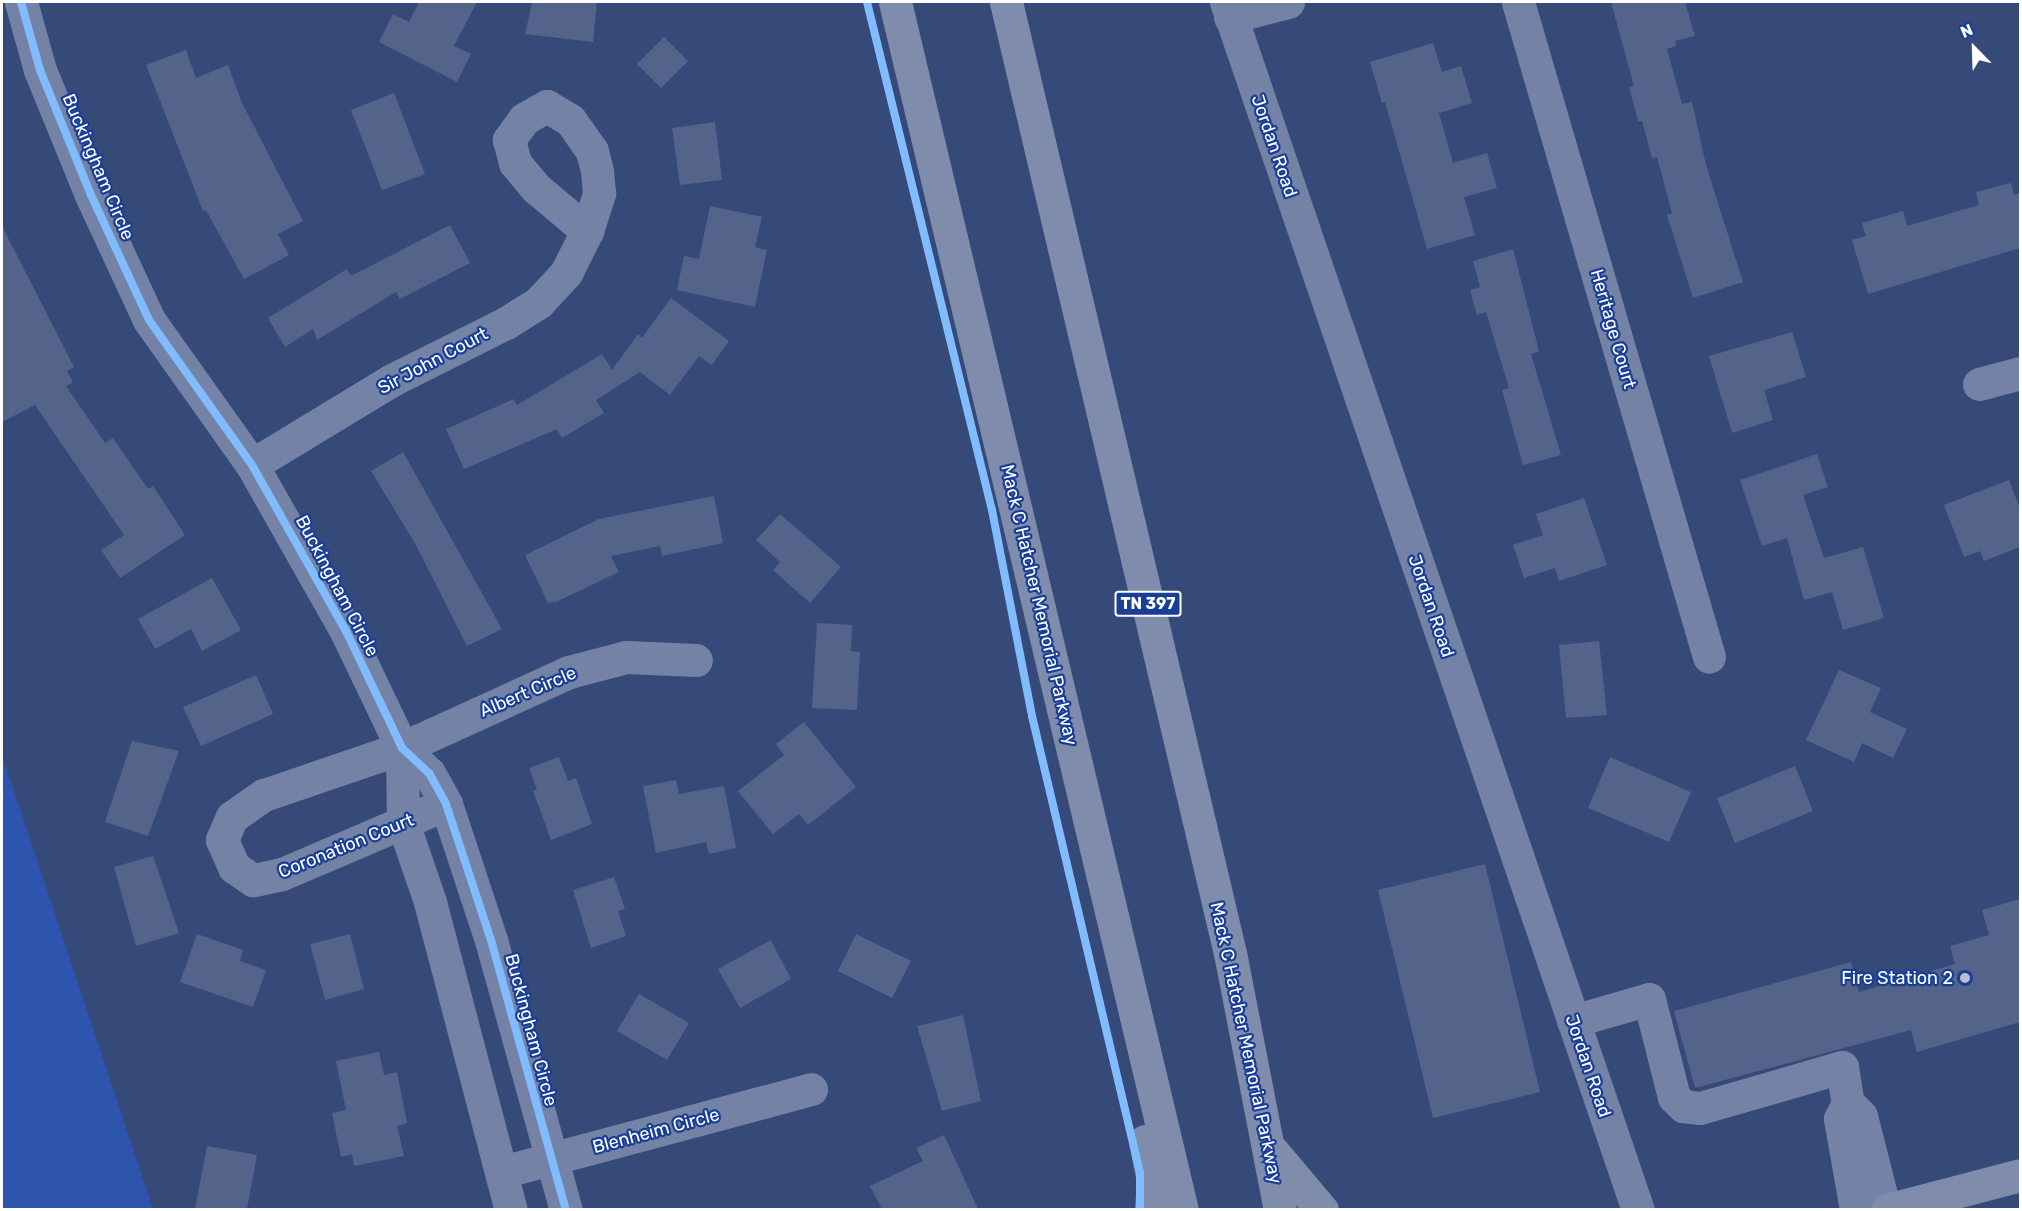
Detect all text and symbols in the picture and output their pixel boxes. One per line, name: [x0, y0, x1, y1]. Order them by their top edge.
north arrow: [1944, 18, 2004, 78]
text: N: [1958, 20, 1976, 42]
street label: Buckingham Circle: [57, 91, 139, 243]
street label: Jordan Road: [1246, 92, 1302, 200]
street label: Heritage Court: [1586, 267, 1640, 391]
street label: Sir John Court: [374, 323, 492, 399]
street label: Mack C Hatcher Memorial Parkway: [996, 462, 1082, 748]
street label: Buckingham Circle: [291, 512, 383, 660]
street label: Jordan Road: [1403, 552, 1459, 660]
road number: TN 397: [1114, 591, 1182, 617]
street label: Albert Circle: [476, 662, 580, 722]
street label: Coronation Court: [275, 809, 417, 883]
street label: Mack C Hatcher Memorial Parkway: [1205, 900, 1287, 1186]
street label: Buckingham Circle: [500, 951, 562, 1109]
place label: Fire Station 2: [1841, 967, 1953, 989]
marker: Fire Station 2: [1958, 971, 1972, 985]
street label: Jordan Road: [1560, 1012, 1616, 1120]
street label: Blenheim Circle: [590, 1104, 722, 1158]

